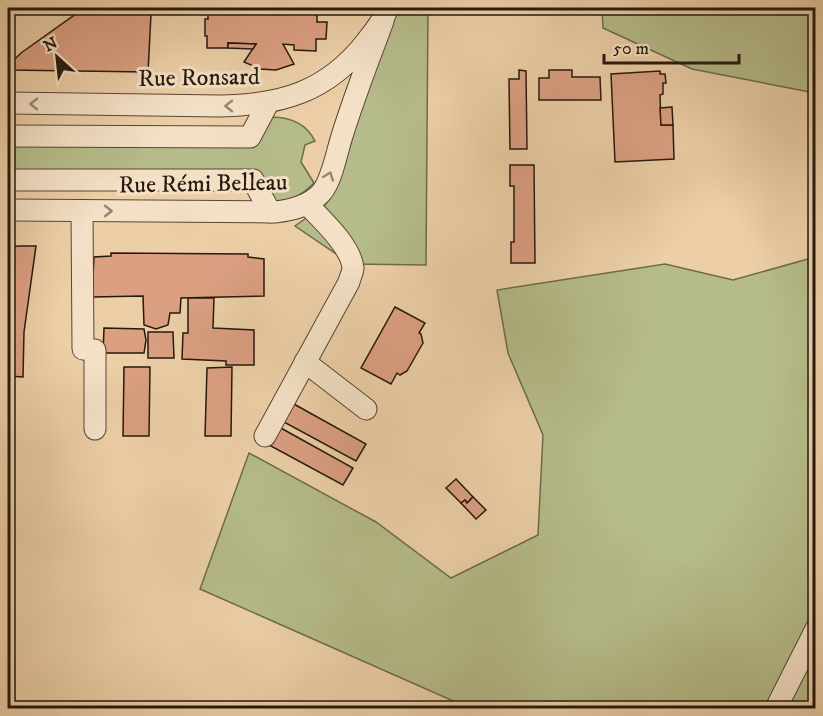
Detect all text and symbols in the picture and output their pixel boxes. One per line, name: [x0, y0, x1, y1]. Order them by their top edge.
north arrow: [27, 27, 87, 87]
scale bar: [604, 27, 739, 65]
text: N: [40, 33, 61, 56]
text: 50 m: [613, 38, 649, 60]
street label: Rue Ronsard: [138, 62, 260, 94]
one-way arrow: [29, 97, 38, 110]
one-way arrow: [224, 100, 233, 112]
street label: Rue Rémi Belleau: [118, 168, 288, 200]
one-way arrow: [321, 171, 334, 182]
one-way arrow: [103, 205, 112, 217]

